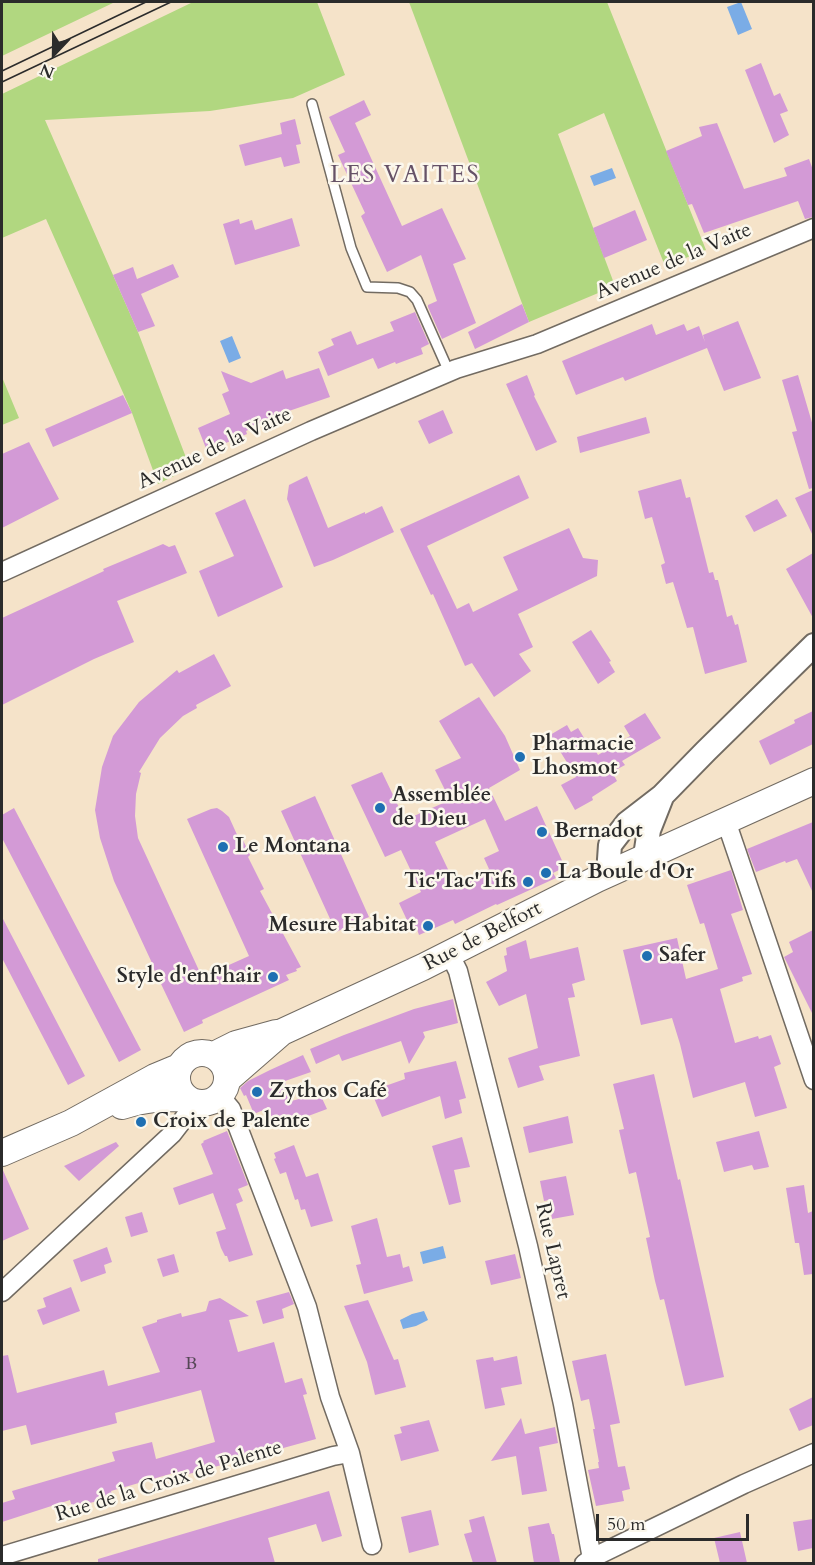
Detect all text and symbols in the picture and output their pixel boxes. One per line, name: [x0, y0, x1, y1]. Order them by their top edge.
north arrow: [24, 24, 84, 84]
text: N: [37, 58, 58, 83]
district label: LES VAITES: [330, 162, 480, 190]
street label: Avenue de la Vaite: [592, 218, 756, 306]
street label: Avenue de la Vaite: [134, 402, 296, 496]
place label: Pharmacie Lhosmot: [532, 732, 634, 782]
marker: Pharmacie Lhosmot: [513, 750, 527, 764]
place label: Assemblée de Dieu: [392, 783, 491, 833]
marker: Assemblée de Dieu: [373, 801, 387, 815]
place label: Bernadot: [554, 819, 643, 845]
marker: Bernadot: [535, 825, 549, 839]
place label: Le Montana: [235, 834, 351, 860]
marker: Le Montana: [216, 840, 230, 854]
place label: La Boule d'Or: [558, 860, 694, 886]
marker: La Boule d'Or: [539, 866, 553, 880]
place label: Tic'Tac'Tifs: [404, 869, 516, 895]
marker: Tic'Tac'Tifs: [521, 875, 535, 889]
street label: Rue de Belfort: [420, 897, 546, 977]
place label: Mesure Habitat: [268, 913, 416, 939]
marker: Mesure Habitat: [421, 919, 435, 933]
place label: Safer: [659, 943, 706, 969]
marker: Safer: [640, 949, 654, 963]
place label: Style d'enf'hair: [117, 964, 261, 990]
marker: Style d'enf'hair: [266, 970, 280, 984]
place label: Zythos Café: [269, 1079, 387, 1105]
marker: Zythos Café: [250, 1085, 264, 1099]
place label: Croix de Palente: [153, 1109, 310, 1135]
marker: Croix de Palente: [134, 1115, 148, 1129]
street label: Rue Lapret: [529, 1200, 575, 1302]
house number: B: [185, 1354, 197, 1376]
street label: Rue de la Croix de Palente: [53, 1436, 285, 1528]
scale bar: [599, 1502, 752, 1540]
text: 50 m: [607, 1512, 646, 1537]

